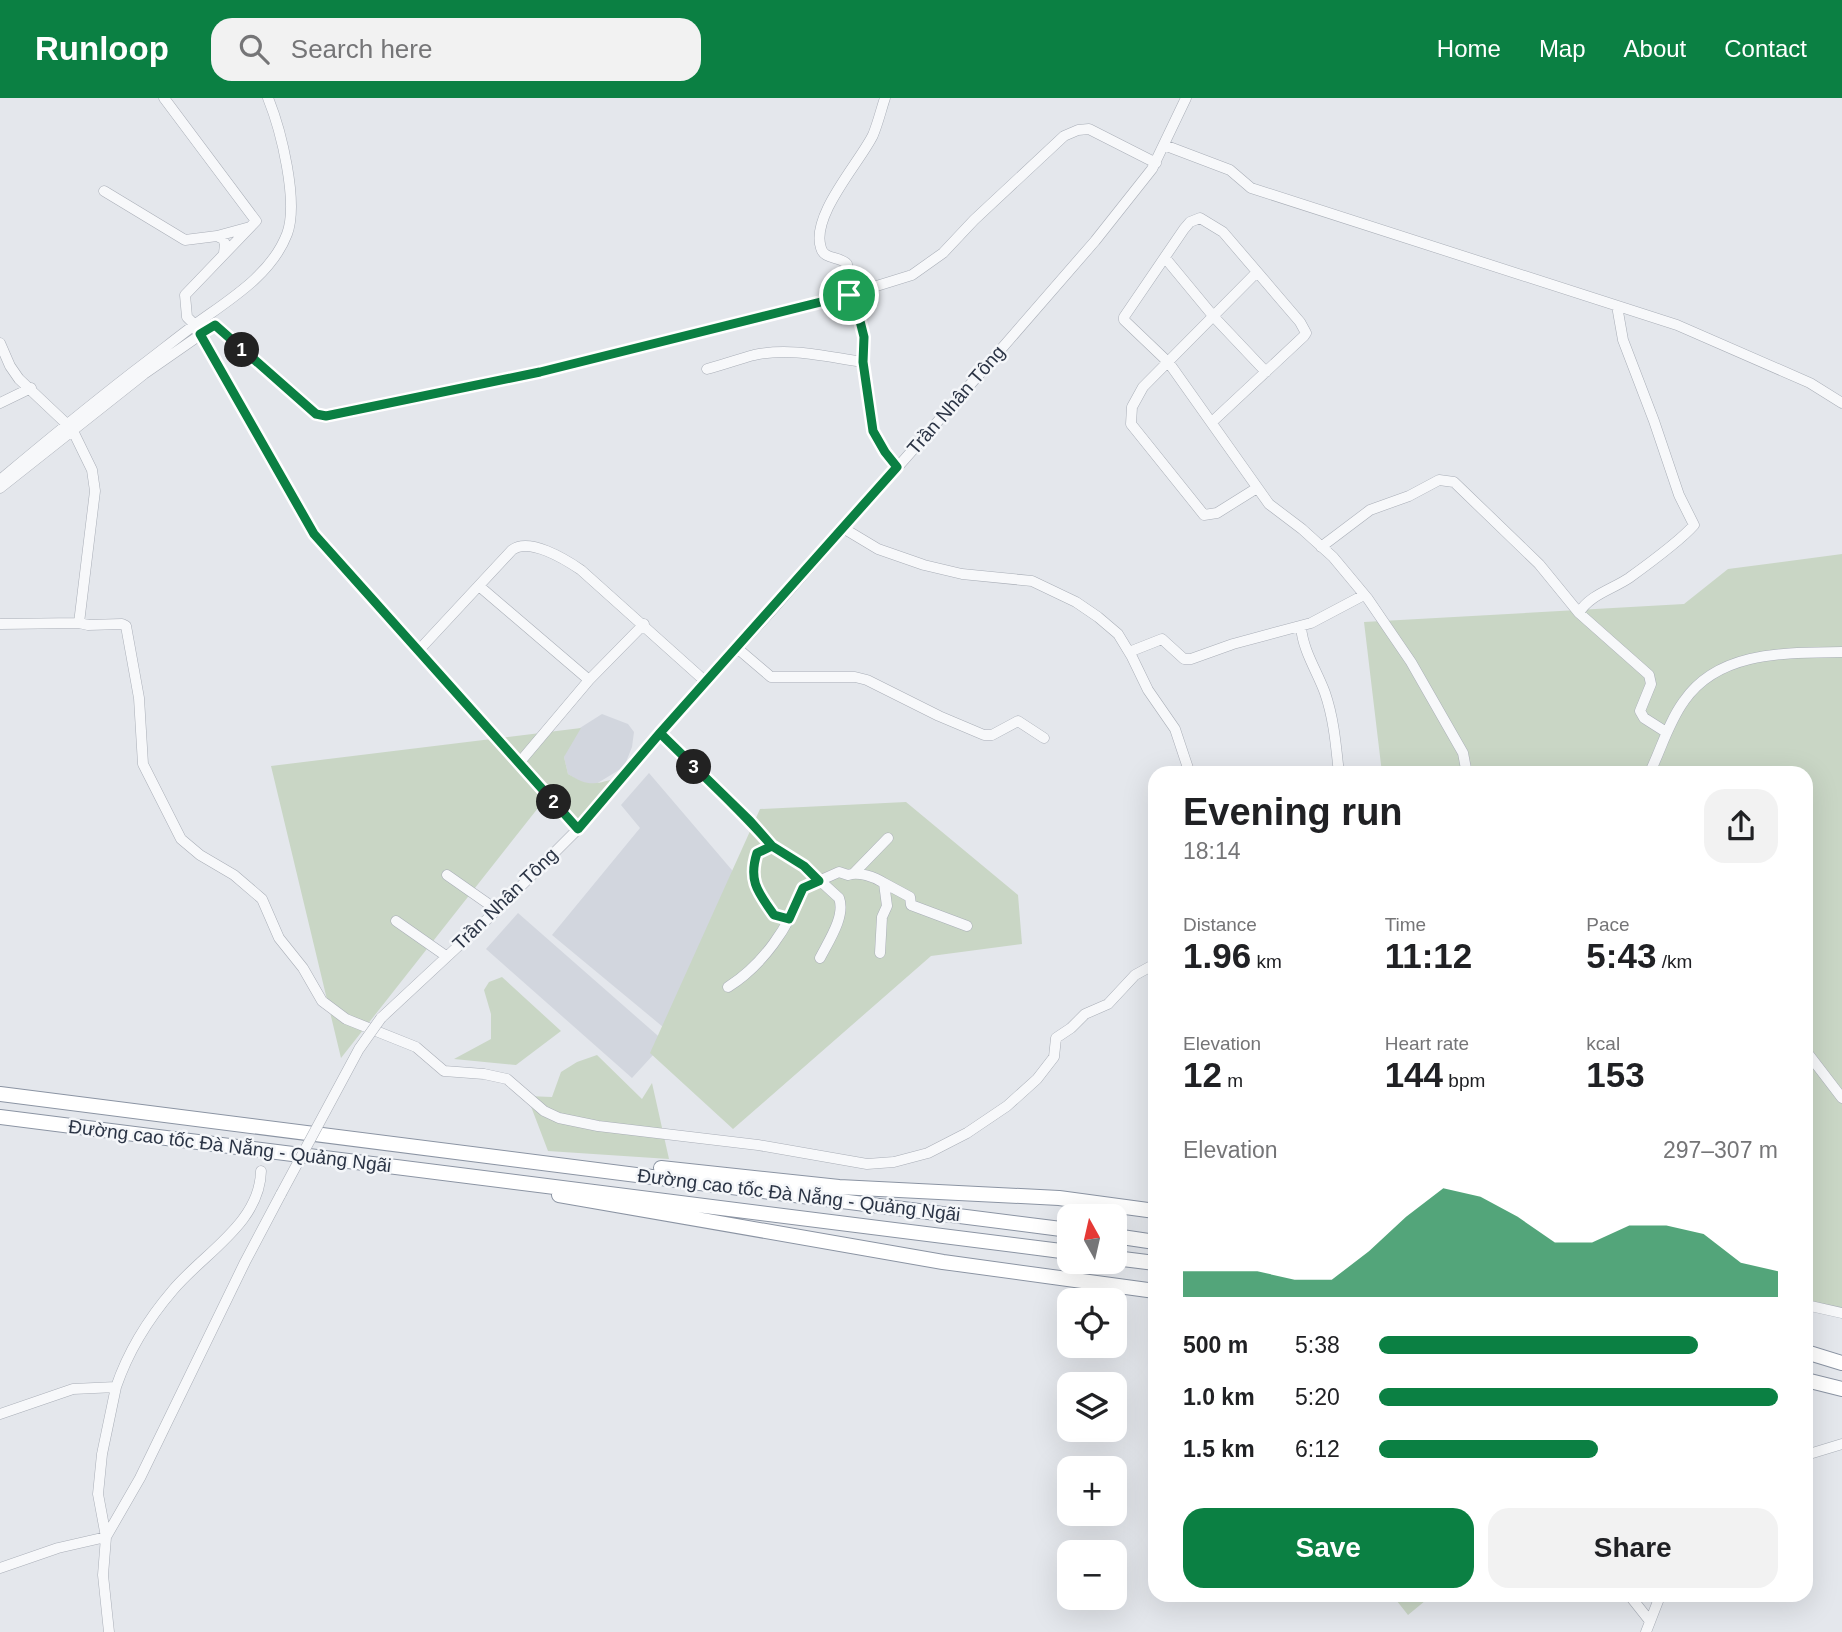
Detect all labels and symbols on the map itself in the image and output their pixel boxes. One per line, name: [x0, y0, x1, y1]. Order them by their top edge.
pin: [819, 265, 879, 325]
pin: 1: [224, 332, 260, 368]
street label: Trần Nhân Tông: [903, 341, 1009, 459]
pin: 3: [676, 750, 712, 784]
pin: 2: [536, 784, 572, 820]
street label: Trần Nhân Tông: [448, 844, 562, 954]
street label: Đường cao tốc Đà Nẵng - Quảng Ngãi: [67, 1116, 393, 1176]
street label: Đường cao tốc Đà Nẵng - Quảng Ngãi: [636, 1165, 962, 1225]
north arrow: [1057, 1204, 1127, 1274]

